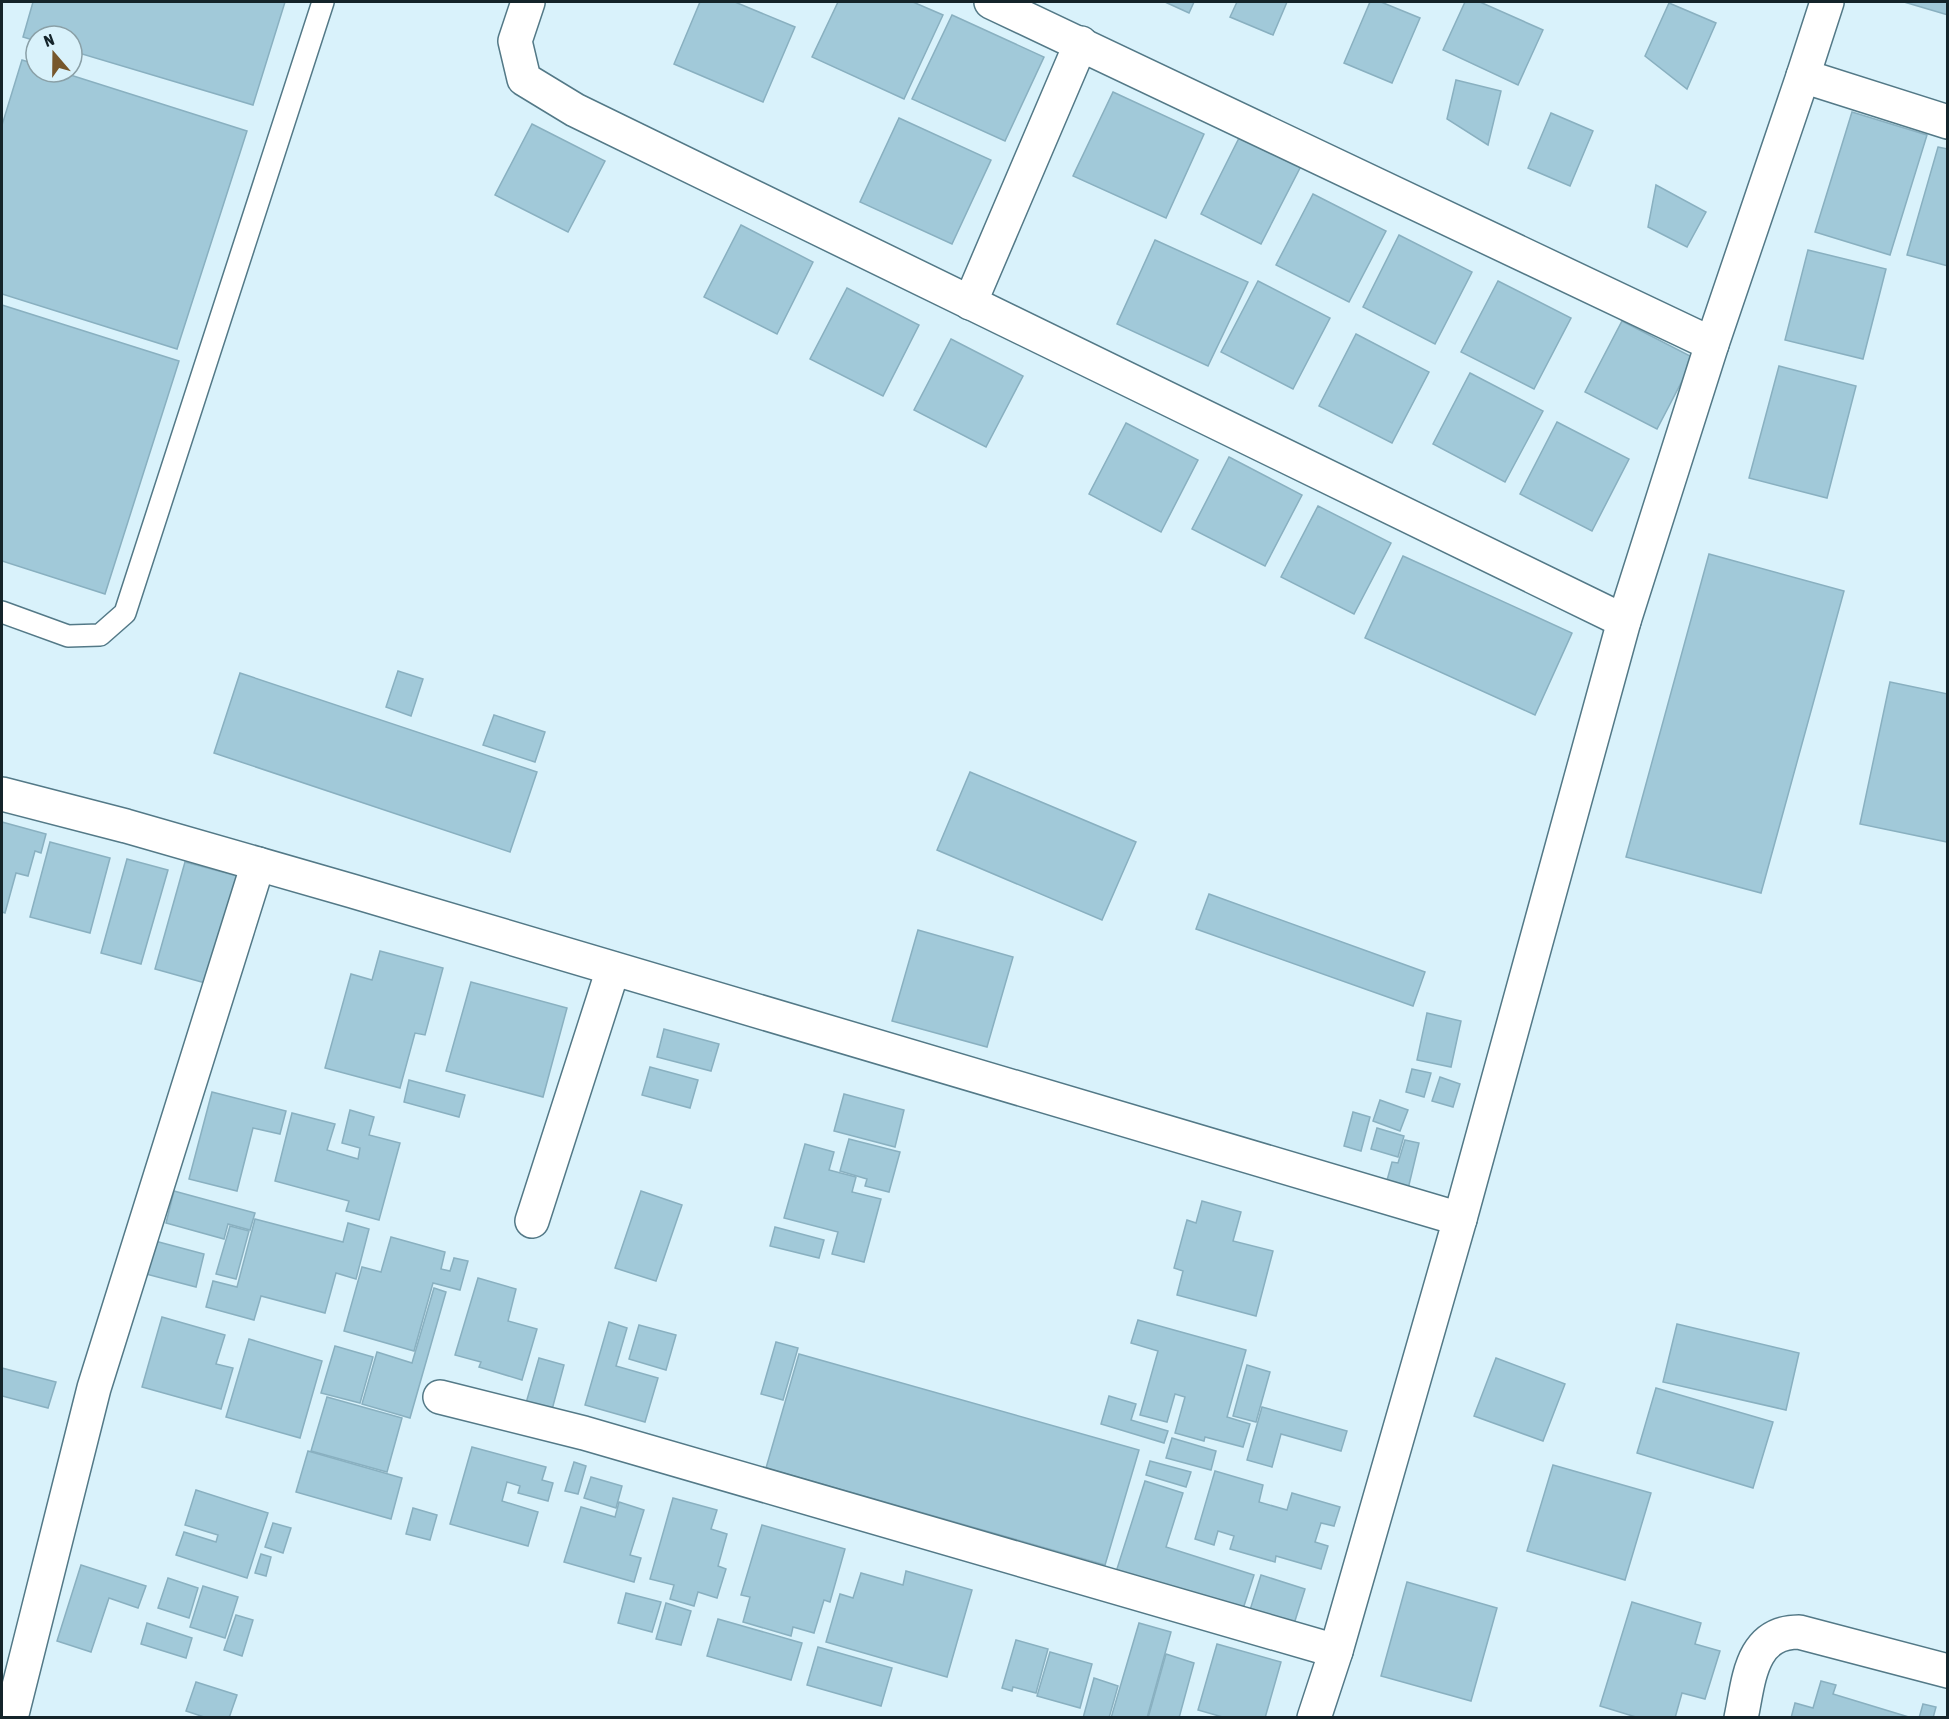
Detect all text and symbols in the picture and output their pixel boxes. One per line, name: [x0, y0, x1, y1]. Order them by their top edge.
north arrow: [24, 24, 84, 84]
text: N: [41, 30, 56, 50]

